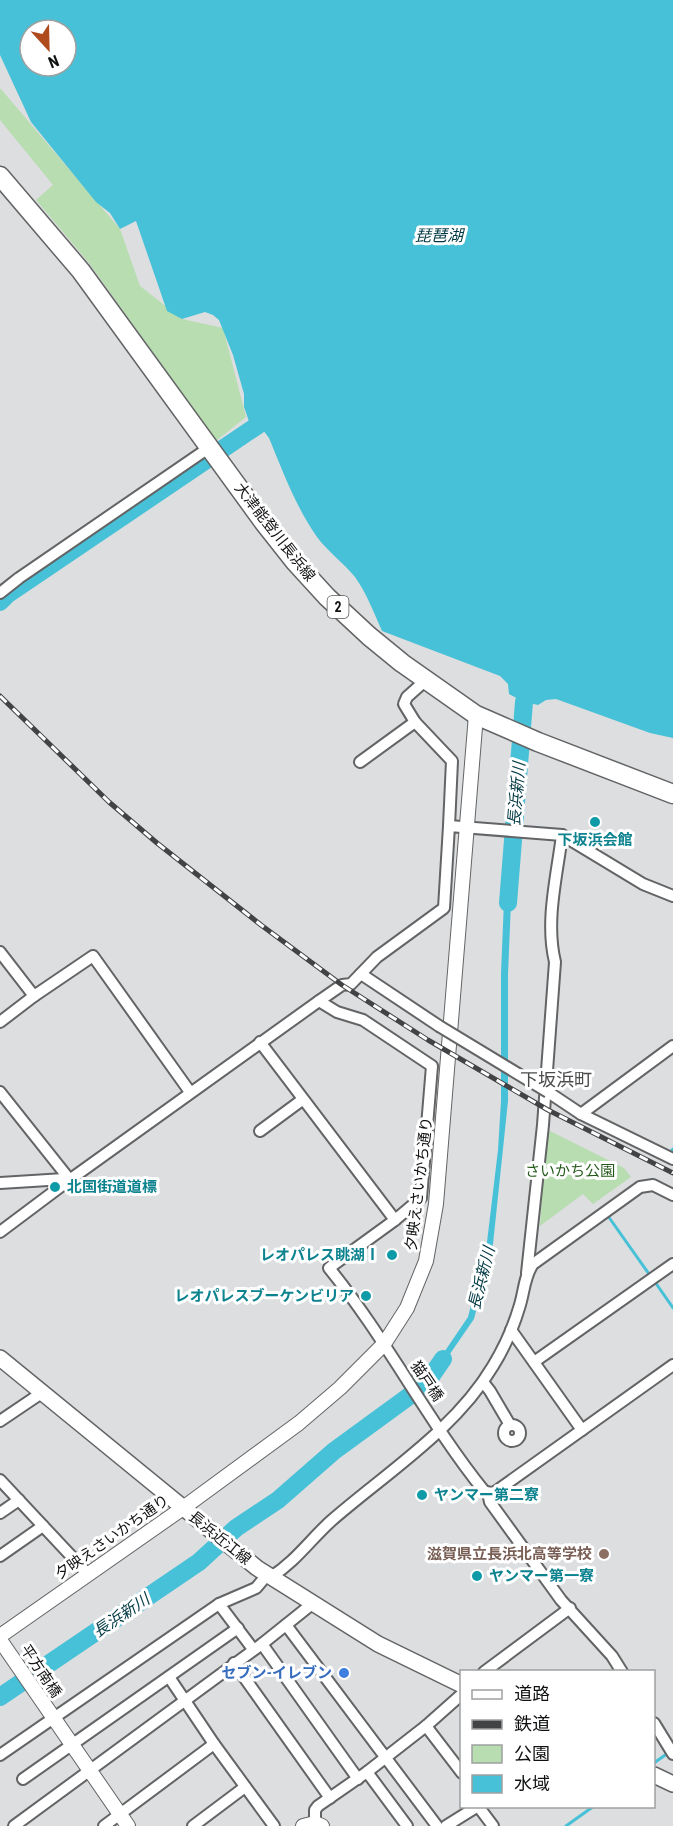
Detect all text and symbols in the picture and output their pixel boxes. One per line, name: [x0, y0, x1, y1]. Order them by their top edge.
north arrow: [18, 18, 78, 78]
text: N: [45, 51, 62, 72]
water label: 琵琶湖: [415, 226, 466, 245]
street label: 大津能登川長浜線: [231, 479, 319, 585]
road number: 2: [328, 596, 348, 618]
water label: 長浜新川: [504, 759, 529, 827]
marker: 下坂浜会館: [588, 815, 602, 829]
place label: 下坂浜会館: [557, 831, 633, 849]
district label: 下坂浜町: [520, 1069, 592, 1090]
street label: 夕映えさいかち通り: [402, 1116, 436, 1252]
park label: さいかち公園: [525, 1162, 615, 1180]
place label: 北国街道道標: [67, 1178, 157, 1196]
marker: 北国街道道標: [48, 1180, 62, 1194]
water label: 長浜新川: [465, 1243, 499, 1311]
place label: レオパレス眺湖Ⅰ: [260, 1246, 380, 1264]
marker: レオパレス眺湖Ⅰ: [385, 1248, 399, 1262]
place label: レオパレスブーケンビリア: [174, 1287, 354, 1305]
marker: レオパレスブーケンビリア: [359, 1289, 373, 1303]
street label: 猫戸橋: [407, 1357, 447, 1405]
place label: ヤンマー第二寮: [434, 1486, 539, 1504]
marker: ヤンマー第二寮: [415, 1488, 429, 1502]
street label: 夕映えさいかち通り: [52, 1491, 172, 1583]
street label: 長浜近江線: [185, 1507, 255, 1569]
place label: 滋賀県立長浜北高等学校: [427, 1545, 592, 1563]
marker: 滋賀県立長浜北高等学校: [597, 1547, 611, 1561]
place label: ヤンマー第一寮: [489, 1567, 594, 1585]
marker: ヤンマー第一寮: [470, 1569, 484, 1583]
water label: 長浜新川: [89, 1589, 155, 1641]
street label: 平方南橋: [17, 1641, 65, 1701]
place label: セブン-イレブン: [222, 1664, 332, 1682]
marker: セブン-イレブン: [337, 1666, 351, 1680]
legend: [460, 1670, 655, 1808]
text: 道路: [514, 1683, 550, 1704]
text: 鉄道: [514, 1713, 550, 1734]
text: 公園: [514, 1743, 550, 1764]
text: 水域: [514, 1773, 550, 1794]

